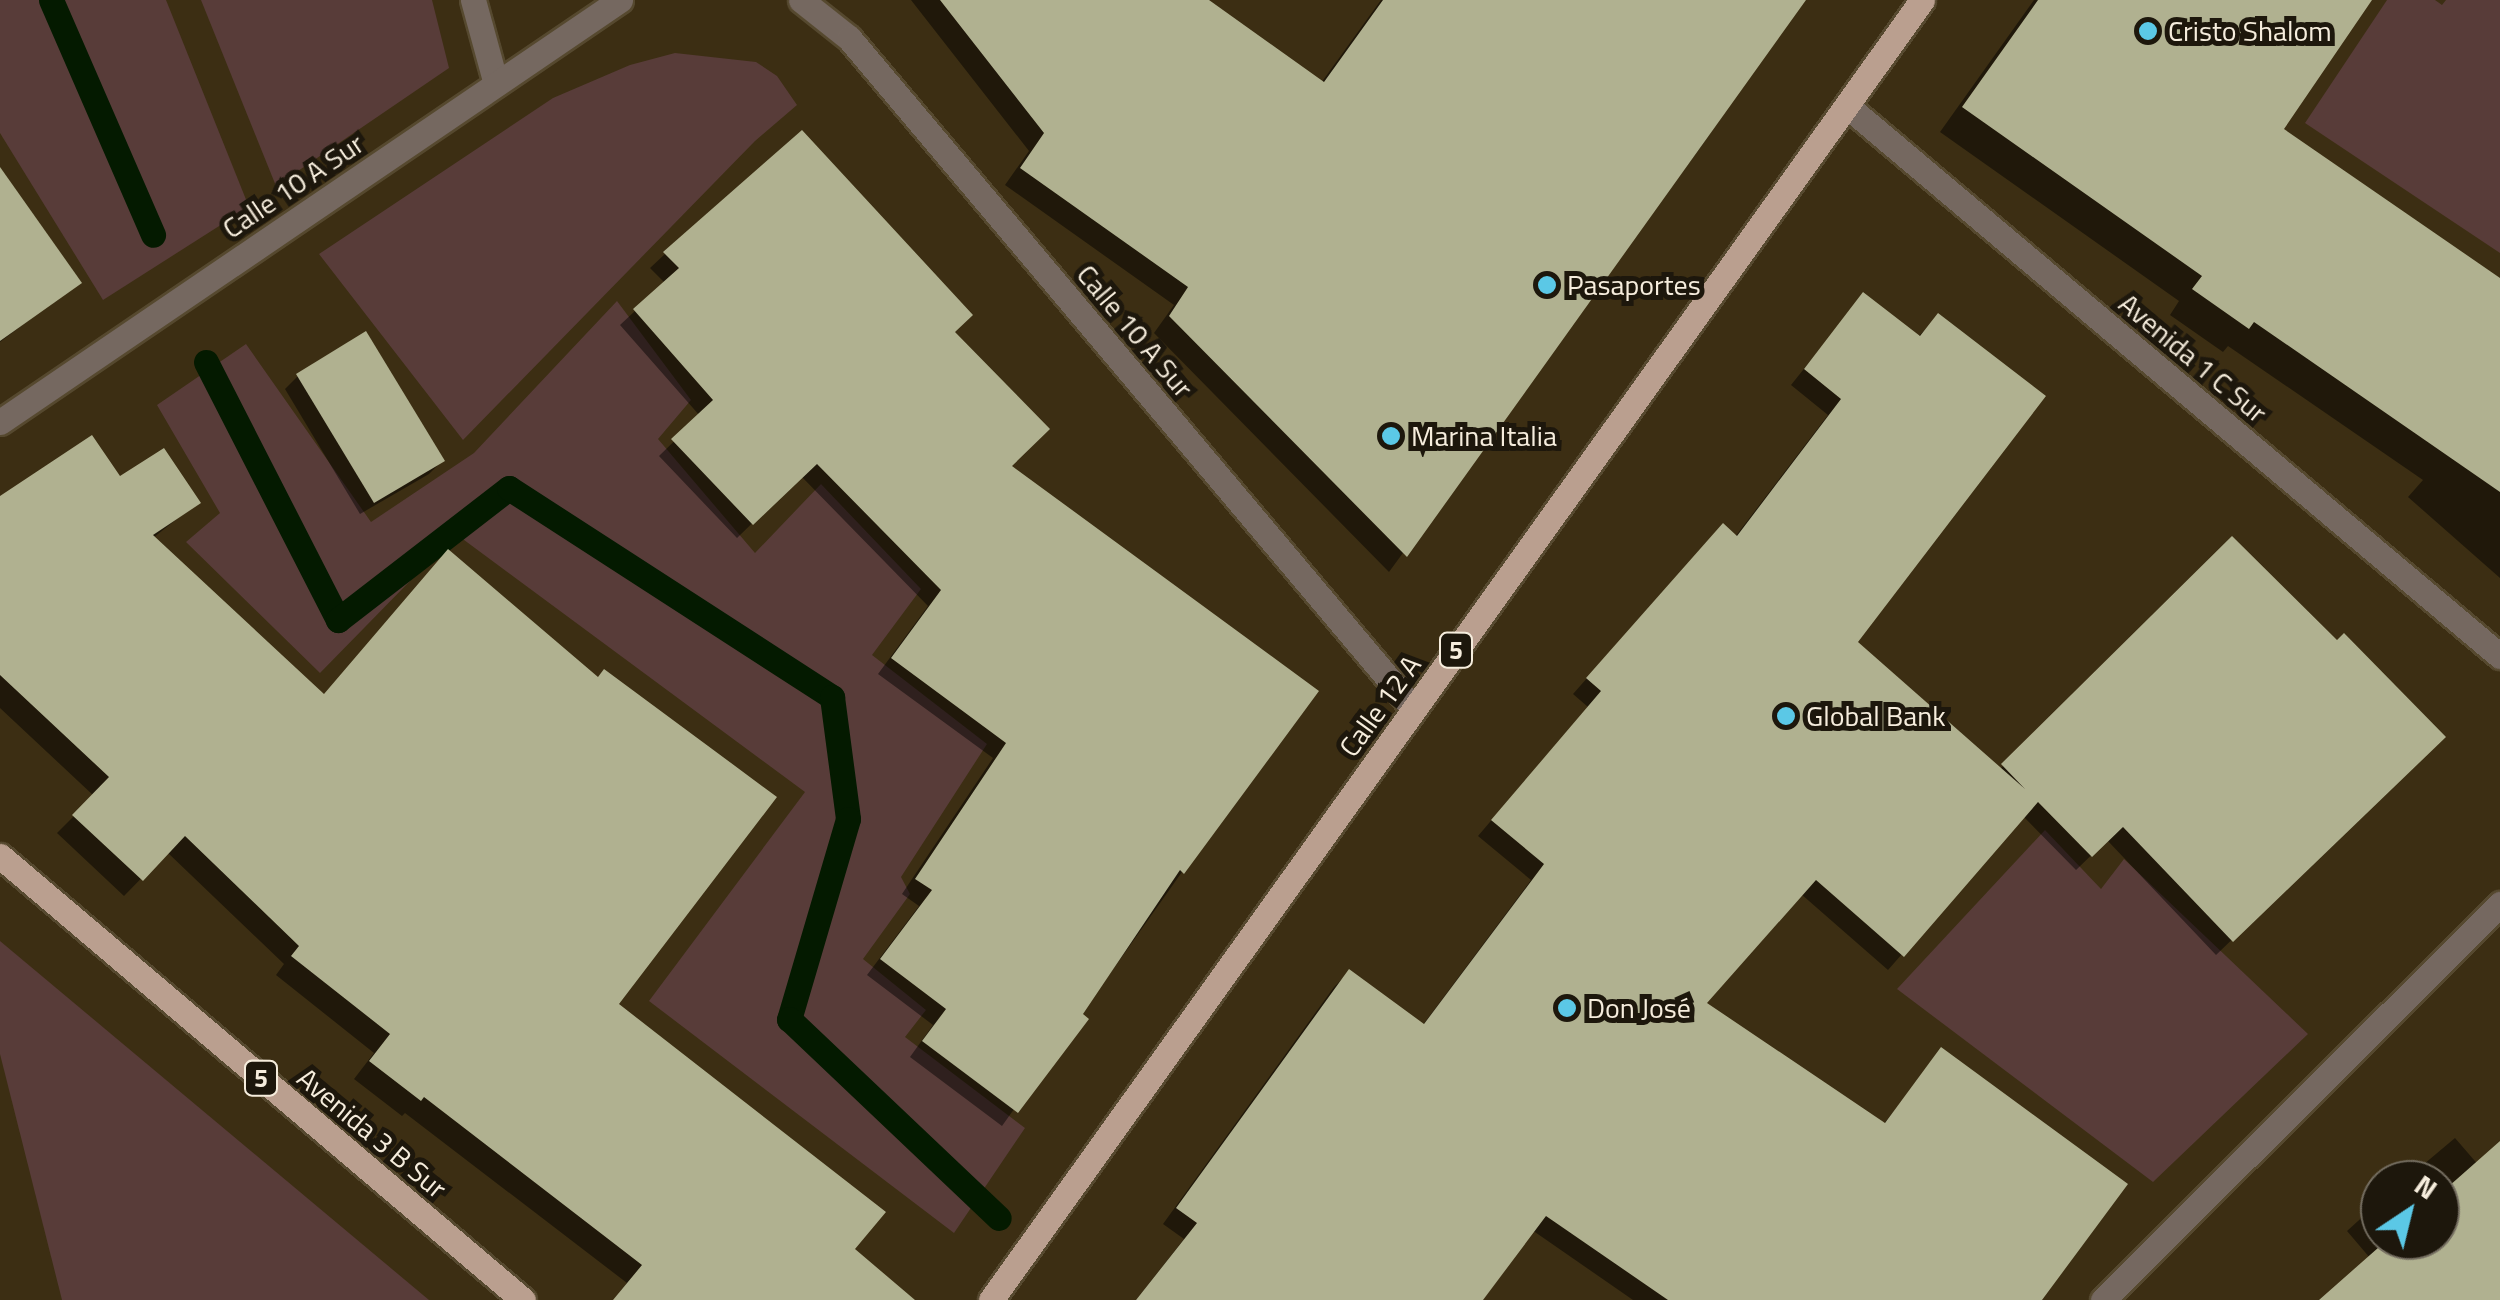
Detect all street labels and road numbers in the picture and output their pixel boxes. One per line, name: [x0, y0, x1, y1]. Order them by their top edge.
street label: Calle 10 A Sur: [216, 127, 370, 245]
street label: Calle 10 A Sur: [1070, 258, 1200, 404]
street label: Avenida 1 C Sur: [2112, 286, 2274, 430]
road number: 5: [1438, 630, 1474, 670]
street label: Calle 12 A: [1332, 649, 1428, 763]
road number: 5: [244, 1058, 278, 1098]
street label: Avenida 3 B Sur: [290, 1061, 454, 1205]

